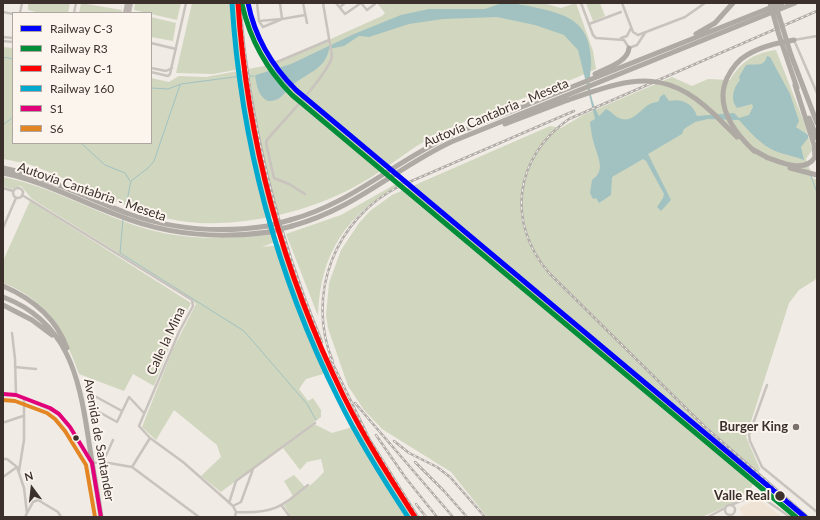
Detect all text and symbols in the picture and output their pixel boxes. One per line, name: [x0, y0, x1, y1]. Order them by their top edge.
legend: [12, 12, 152, 144]
text: Railway C-3: [50, 21, 113, 36]
text: Railway R3: [50, 41, 108, 56]
text: Railway C-1: [50, 61, 113, 76]
street label: Autovía Cantabria - Meseta: [421, 75, 571, 151]
text: Railway 160: [50, 81, 114, 96]
text: S1: [50, 101, 63, 116]
text: S6: [50, 121, 63, 136]
street label: Autovía Cantabria - Meseta: [16, 159, 168, 225]
street label: Calle la Mina: [143, 305, 189, 377]
street label: Avenida de Santander: [81, 377, 117, 503]
place label: Burger King: [719, 419, 788, 435]
marker: Burger King: [791, 422, 801, 432]
unlabelled marker: [71, 433, 81, 443]
north arrow: [12, 468, 52, 508]
text: N: [23, 469, 35, 483]
place label: Valle Real: [714, 488, 770, 504]
marker: Valle Real: [773, 489, 787, 503]

